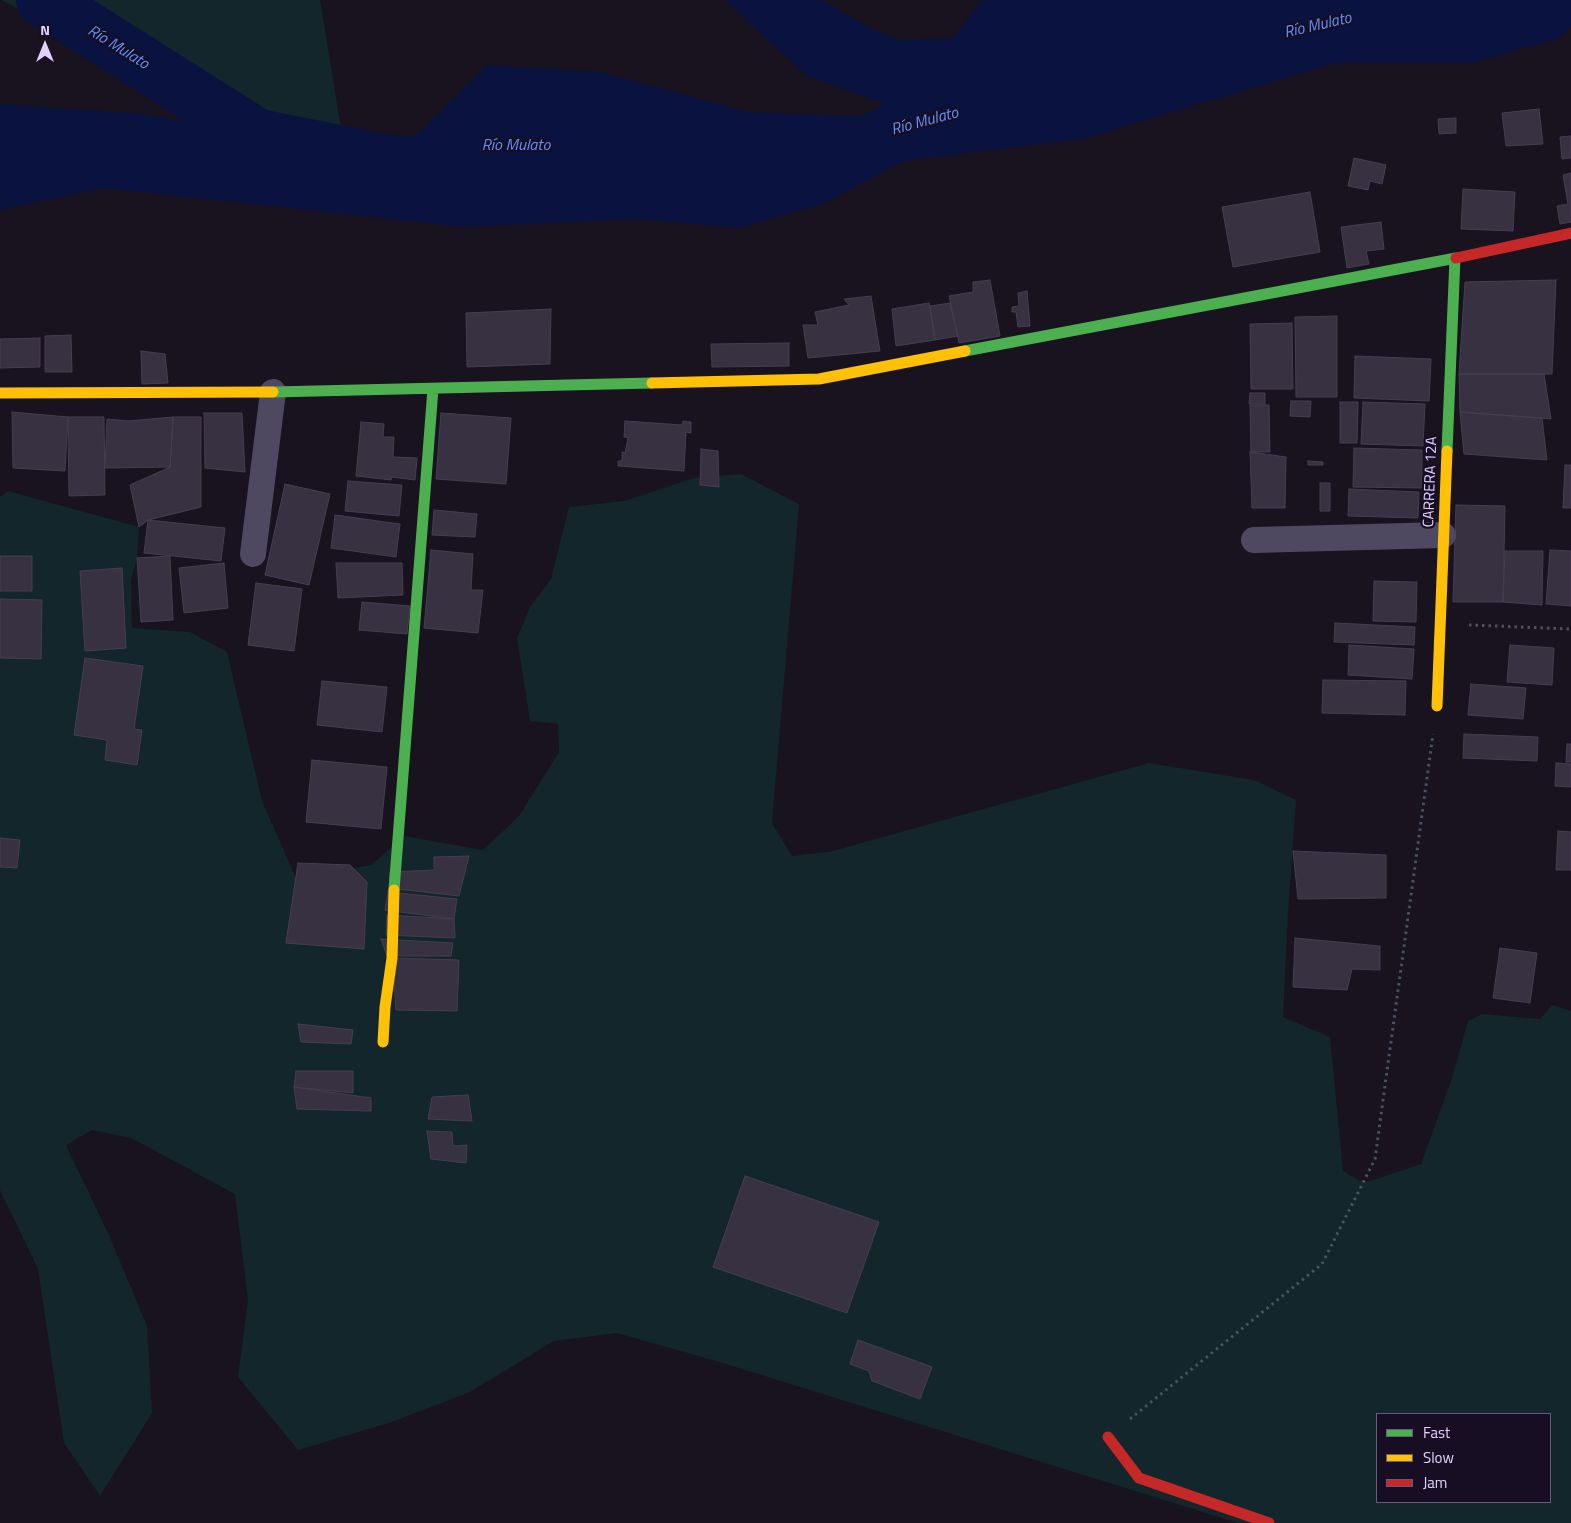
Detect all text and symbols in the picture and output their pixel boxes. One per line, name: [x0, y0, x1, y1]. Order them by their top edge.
water label: Río Mulato: [1282, 9, 1354, 43]
text: N: [40, 19, 50, 40]
north arrow: [20, 20, 70, 70]
water label: Río Mulato: [84, 22, 152, 74]
water label: Río Mulato: [889, 104, 961, 140]
water label: Río Mulato: [482, 136, 550, 156]
street label: CARRERA 12A: [1420, 436, 1442, 528]
legend: [1376, 1413, 1551, 1503]
text: Fast: [1423, 1421, 1450, 1444]
text: Slow: [1423, 1446, 1454, 1469]
text: Jam: [1423, 1471, 1447, 1494]

